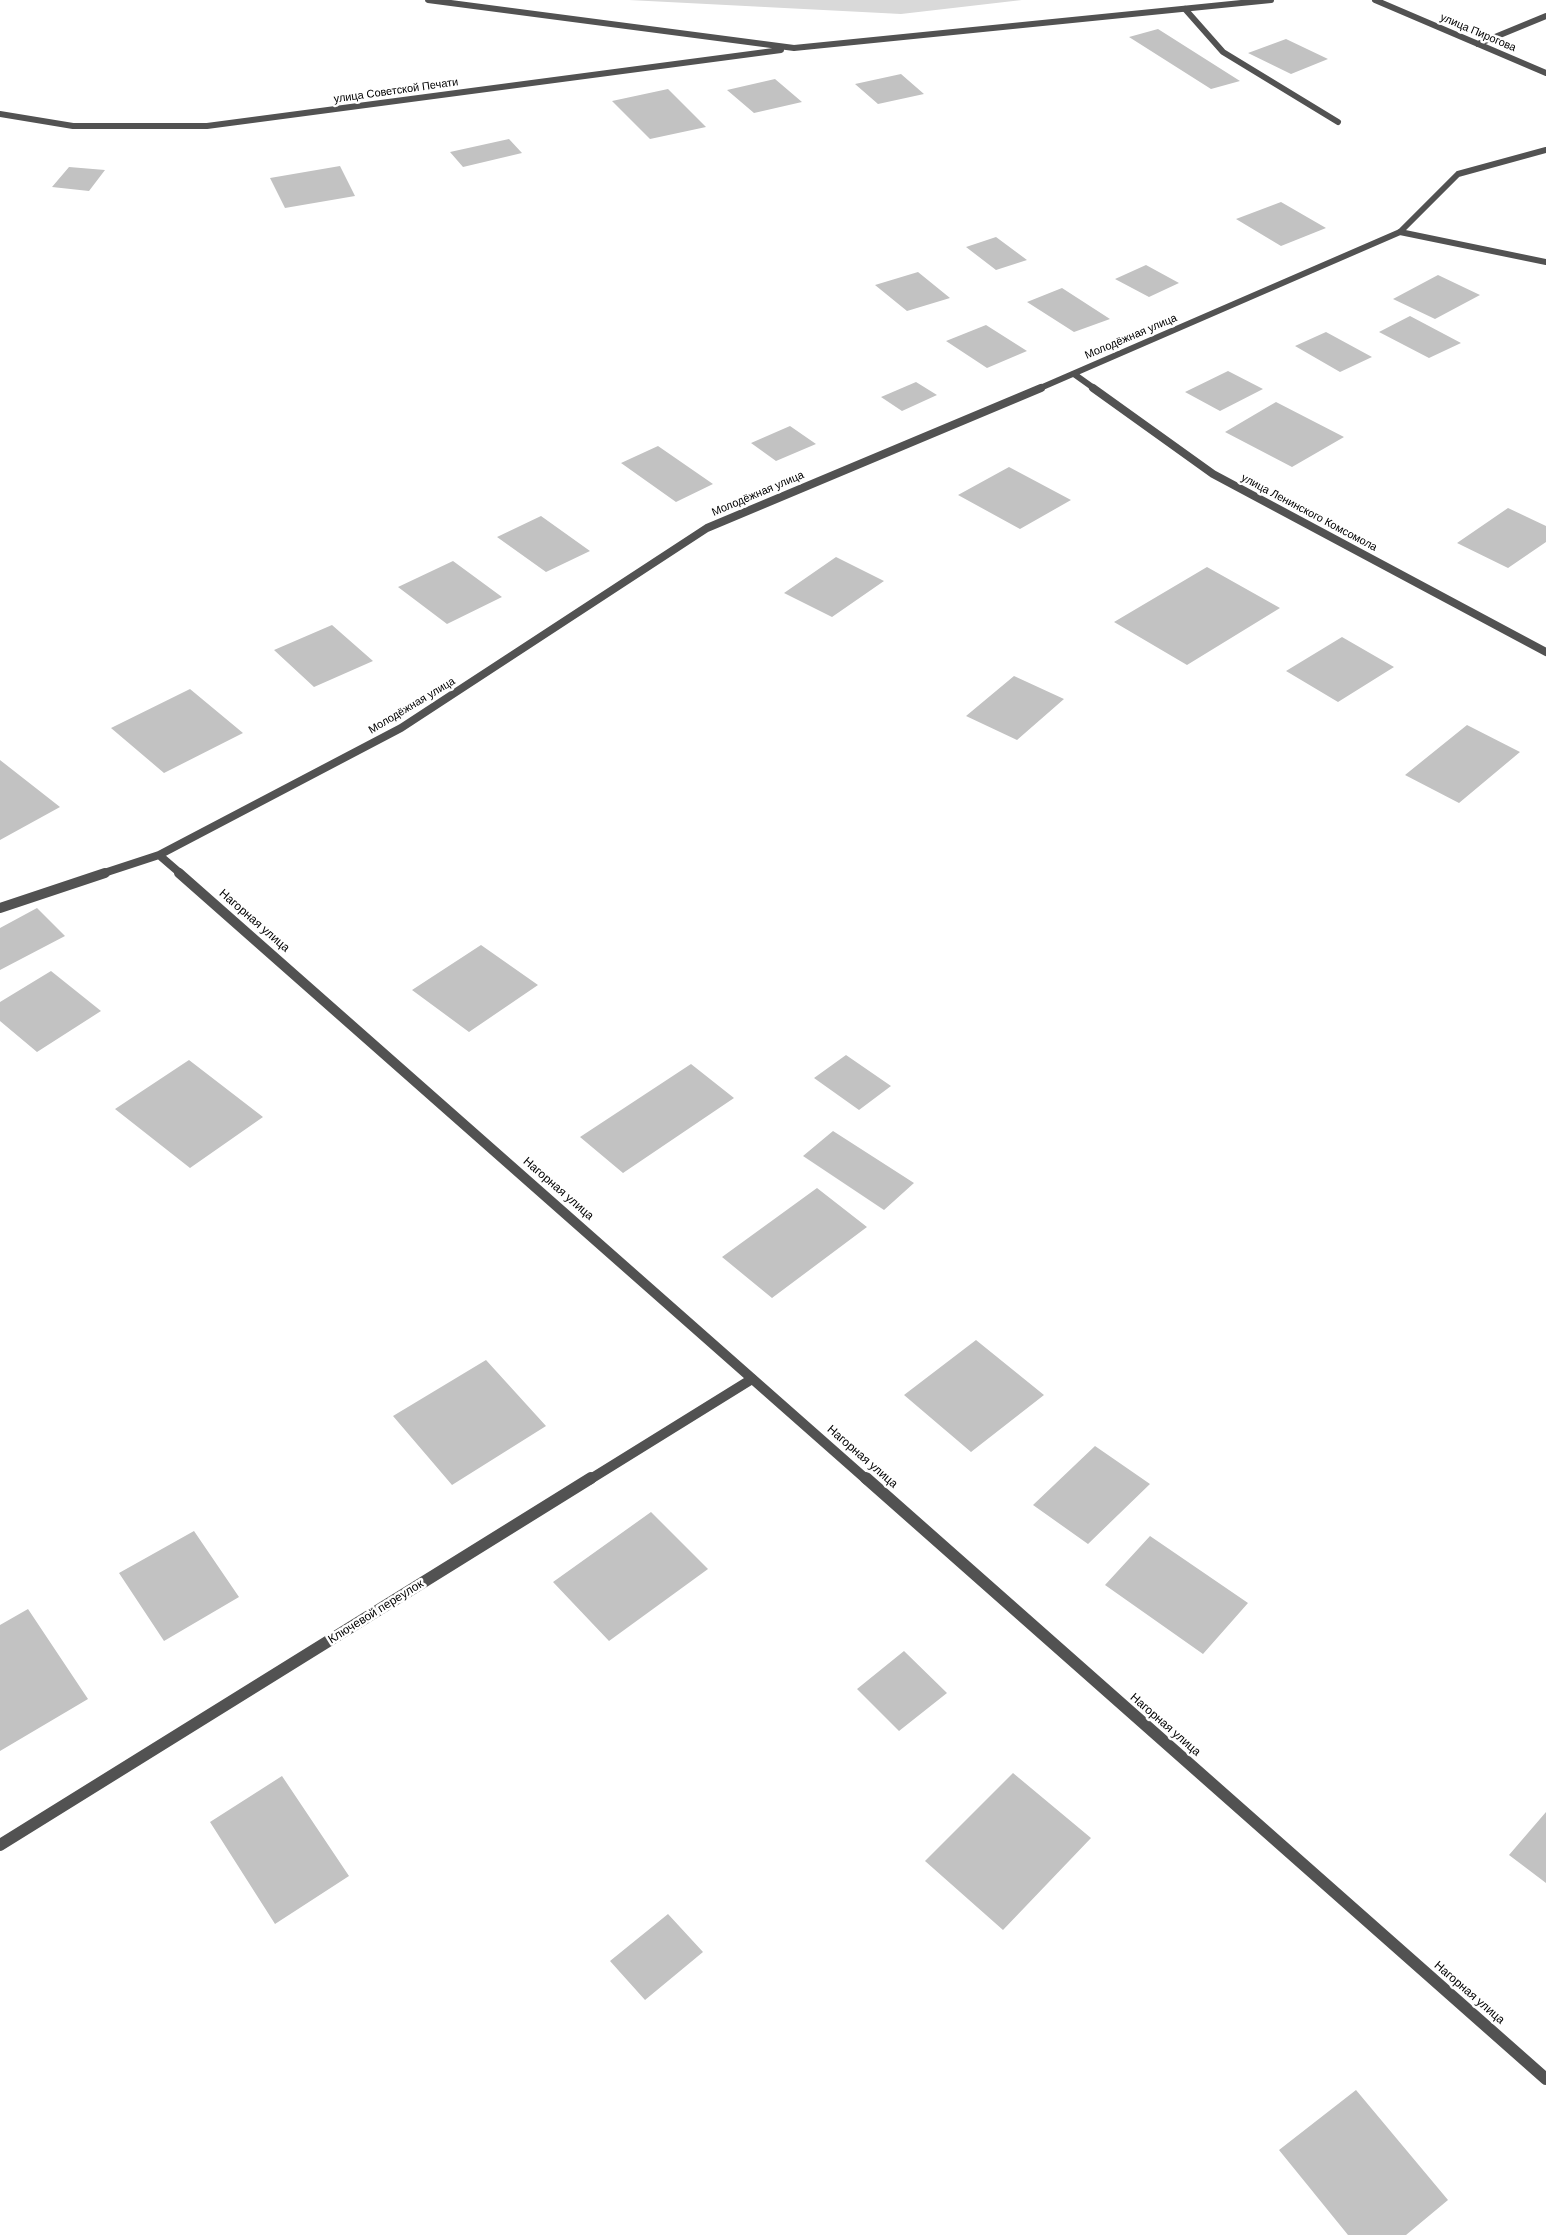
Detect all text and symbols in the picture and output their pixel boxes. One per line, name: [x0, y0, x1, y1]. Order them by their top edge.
street label: улица Пирогова: [1438, 11, 1518, 55]
street label: улица Советской Печати: [333, 76, 459, 106]
street label: Молодёжная улица: [1083, 312, 1179, 362]
street label: Молодёжная улица: [710, 469, 806, 519]
street label: улица Ленинского Комсомола: [1239, 472, 1379, 554]
street label: Молодёжная улица: [366, 675, 458, 737]
street label: Нагорная улица: [216, 886, 292, 956]
street label: Нагорная улица: [520, 1154, 596, 1224]
street label: Нагорная улица: [824, 1422, 900, 1492]
street label: Ключевой переулок: [326, 1577, 426, 1647]
street label: Нагорная улица: [1127, 1690, 1203, 1760]
street label: Нагорная улица: [1431, 1958, 1507, 2028]

